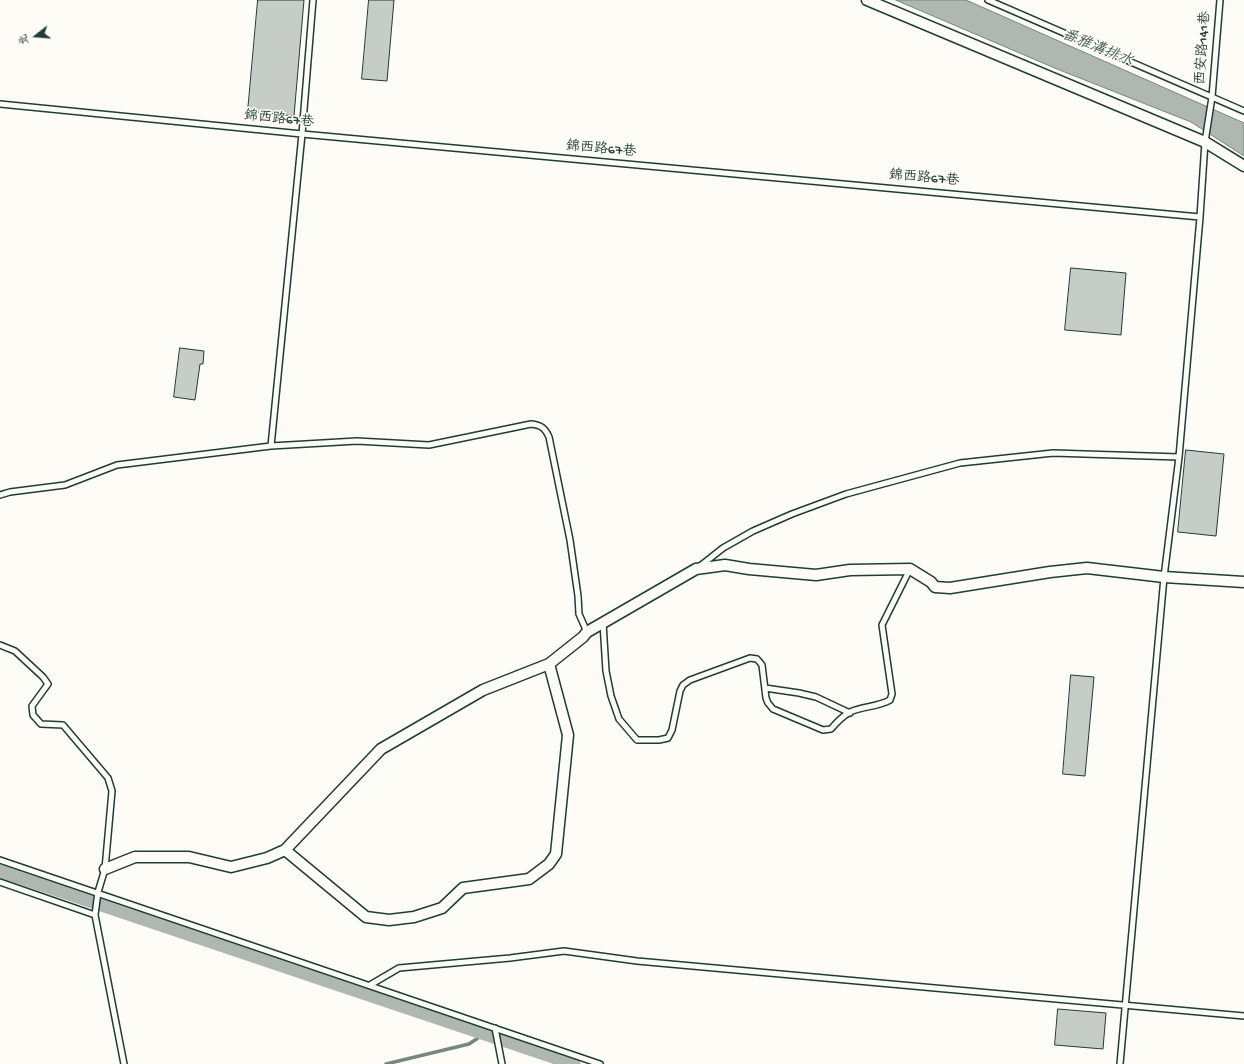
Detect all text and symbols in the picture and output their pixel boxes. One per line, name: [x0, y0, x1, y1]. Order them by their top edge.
street label: 西安路141巷: [1193, 11, 1215, 85]
north arrow: [16, 16, 56, 56]
water label: 番雅溝排水: [1059, 27, 1135, 71]
text: 北: [17, 32, 32, 47]
street label: 錦西路67巷: [243, 108, 315, 132]
street label: 錦西路67巷: [565, 139, 637, 161]
street label: 錦西路67巷: [888, 168, 960, 190]

